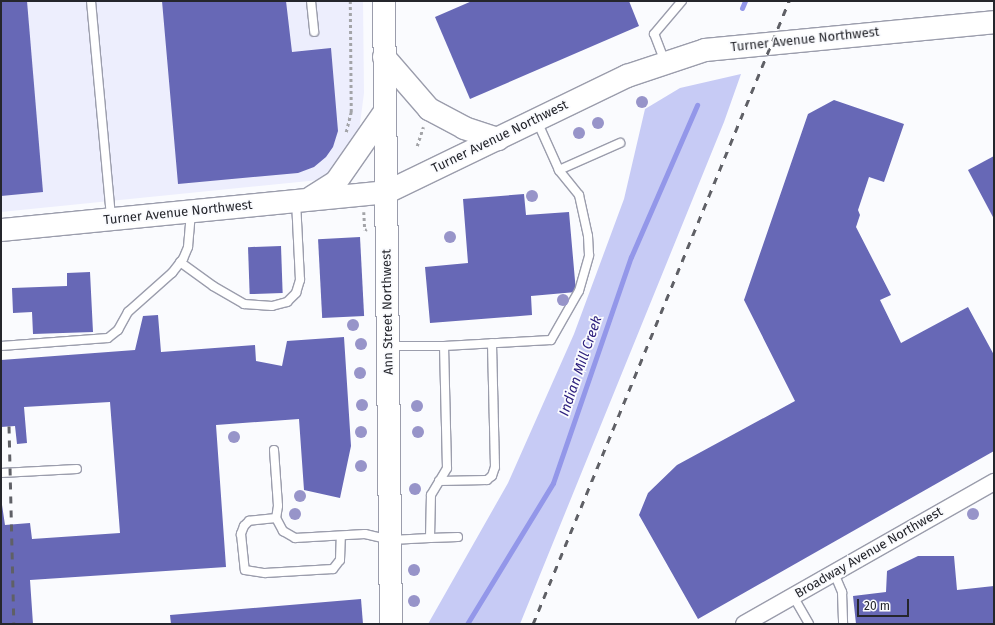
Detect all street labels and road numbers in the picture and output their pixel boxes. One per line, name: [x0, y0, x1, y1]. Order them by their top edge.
street label: Turner Avenue Northwest: [730, 24, 880, 56]
street label: Turner Avenue Northwest: [429, 97, 571, 177]
street label: Turner Avenue Northwest: [103, 197, 253, 229]
street label: Ann Street Northwest: [379, 249, 397, 375]
street label: Broadway Avenue Northwest: [792, 504, 946, 602]

